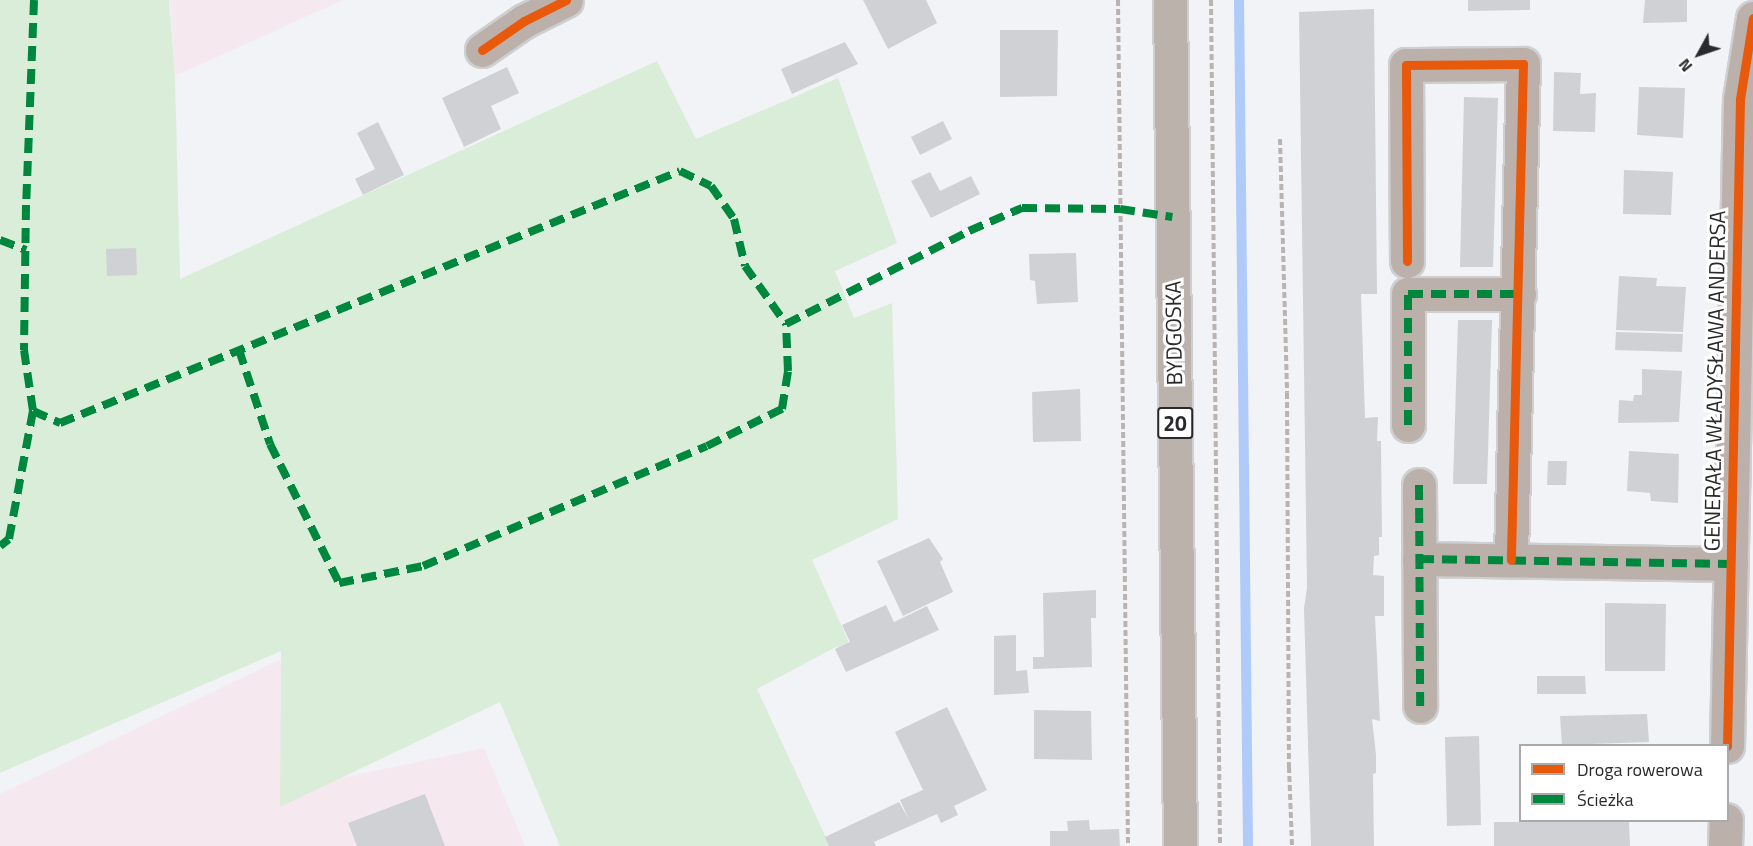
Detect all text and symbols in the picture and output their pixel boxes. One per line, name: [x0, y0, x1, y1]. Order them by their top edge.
north arrow: [1669, 24, 1729, 84]
text: N: [1672, 54, 1698, 78]
street label: GENERAŁA WŁADYSŁAWA ANDERSA: [1699, 210, 1731, 552]
street label: BYDGOSKA: [1160, 280, 1188, 386]
road number: 20: [1157, 405, 1193, 441]
legend: [1519, 744, 1729, 822]
text: Droga rowerowa: [1577, 756, 1703, 783]
text: Ścieżka: [1577, 786, 1633, 813]

